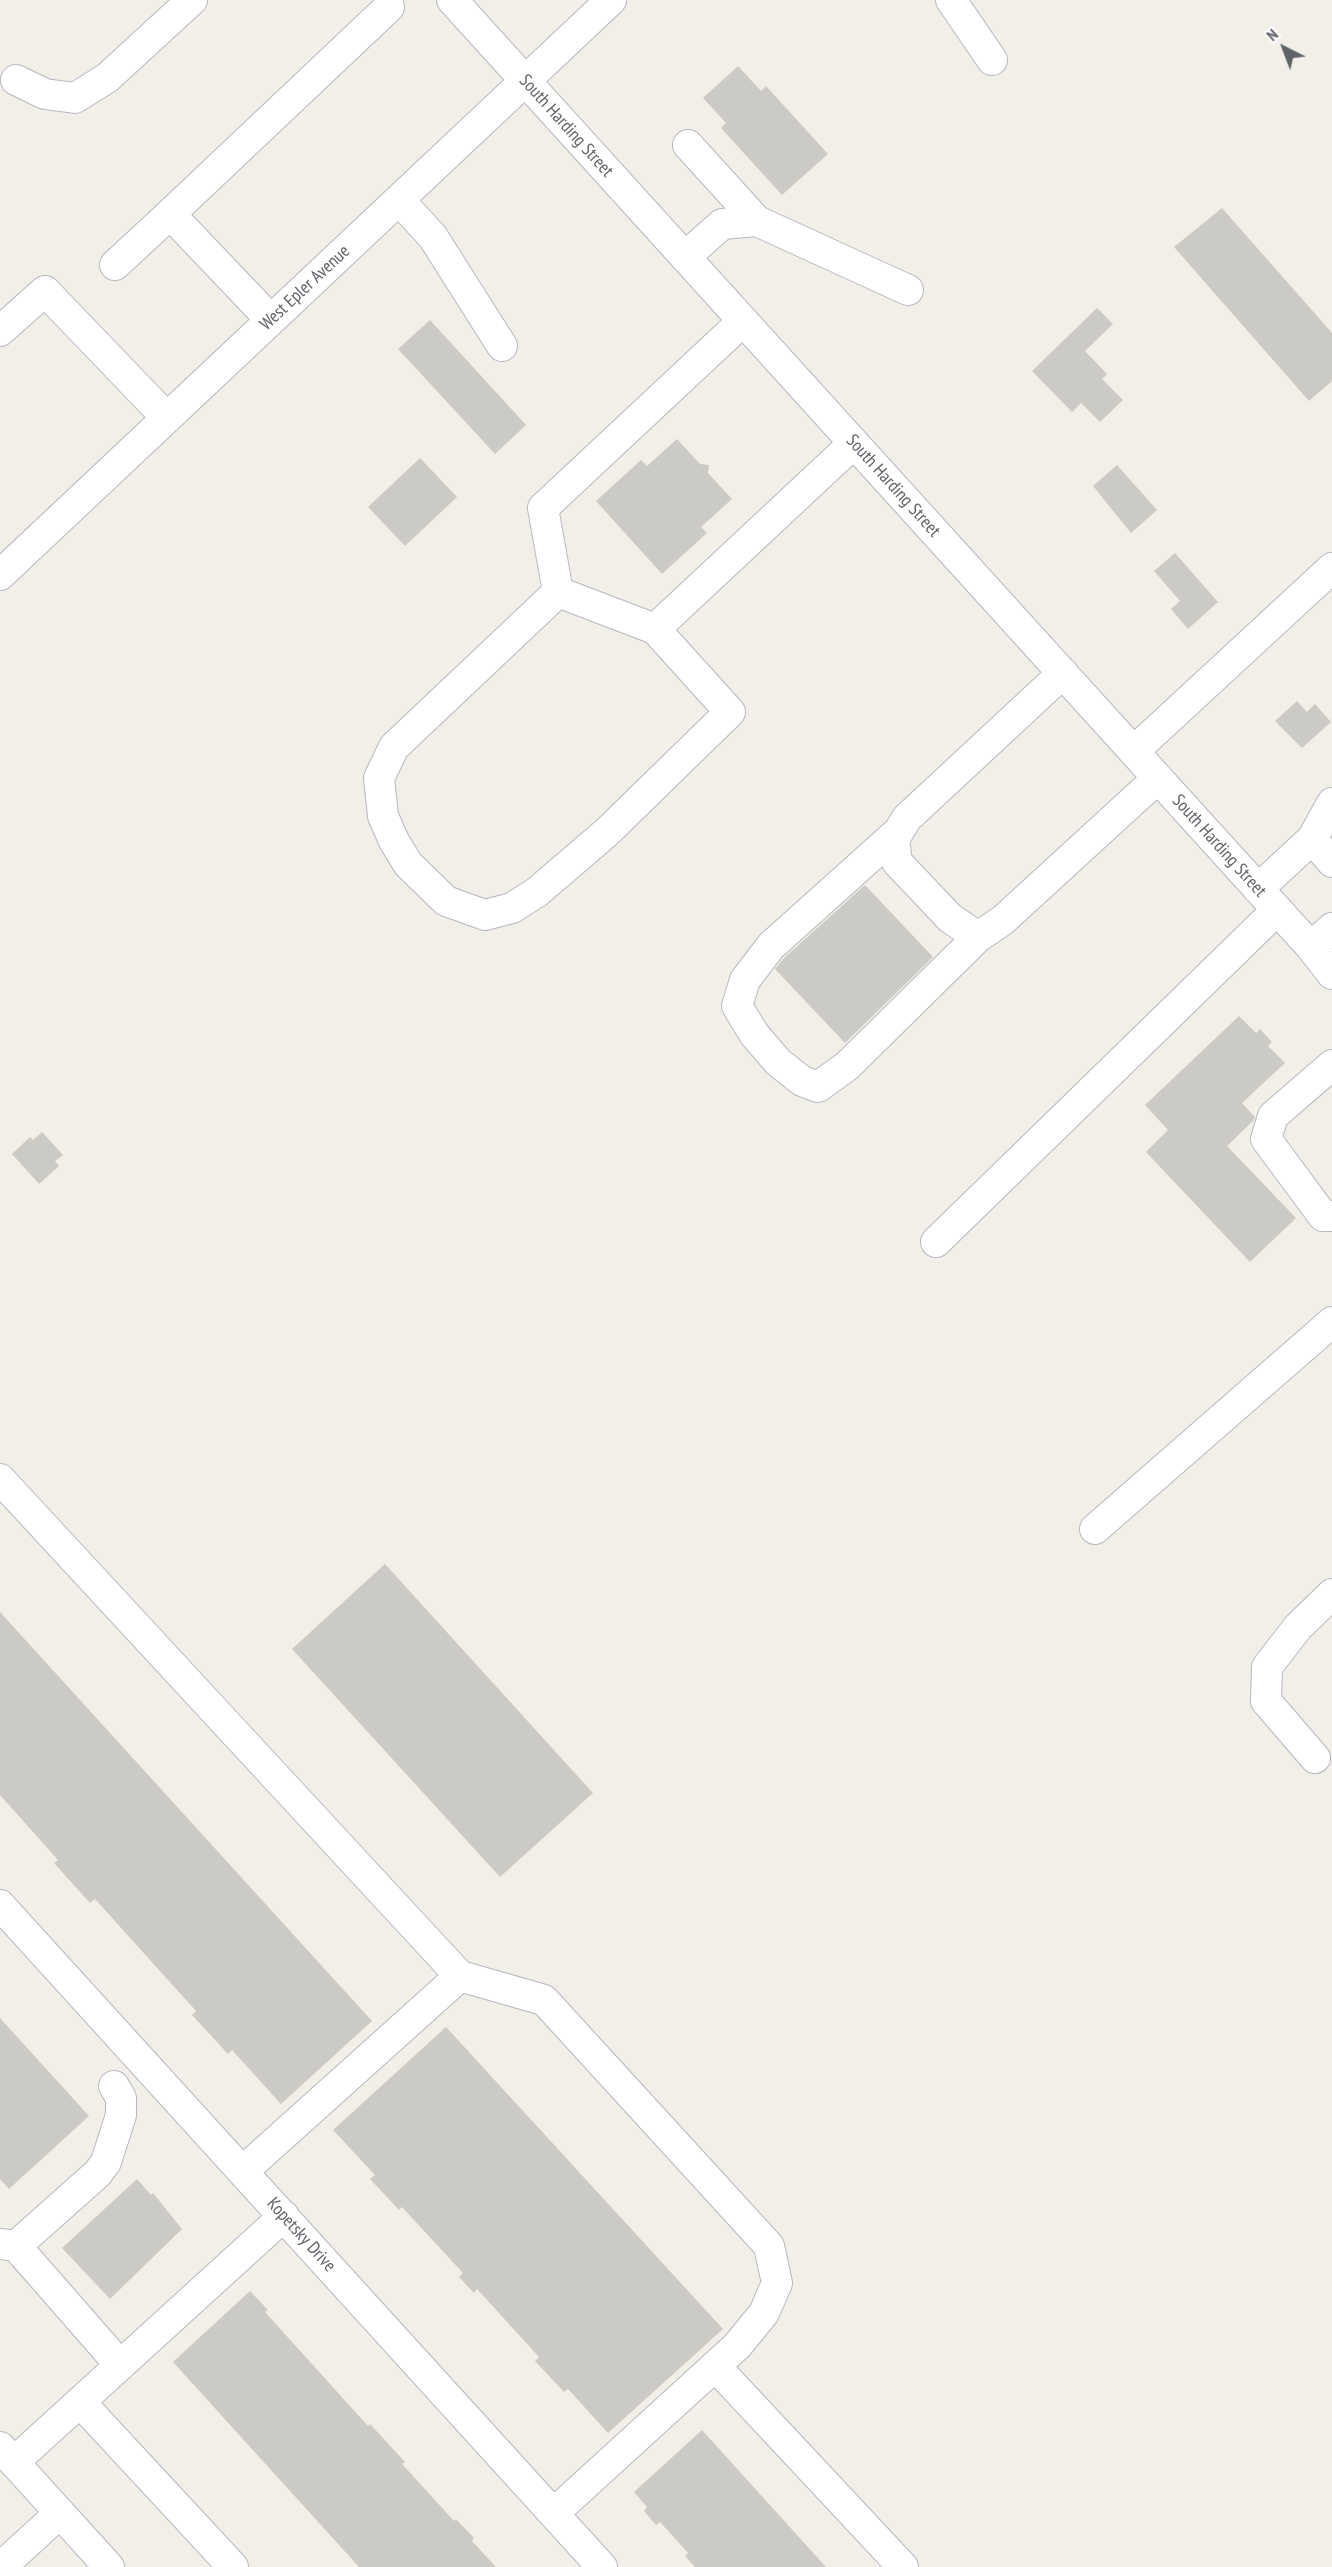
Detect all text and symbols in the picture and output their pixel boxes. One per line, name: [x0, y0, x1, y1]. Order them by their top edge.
north arrow: [1254, 18, 1314, 78]
text: N: [1262, 24, 1282, 45]
street label: South Harding Street: [514, 70, 618, 182]
street label: West Epler Avenue: [256, 241, 354, 335]
street label: South Harding Street: [841, 430, 945, 542]
street label: South Harding Street: [1167, 790, 1271, 902]
street label: Kopetsky Drive: [262, 2193, 340, 2277]

